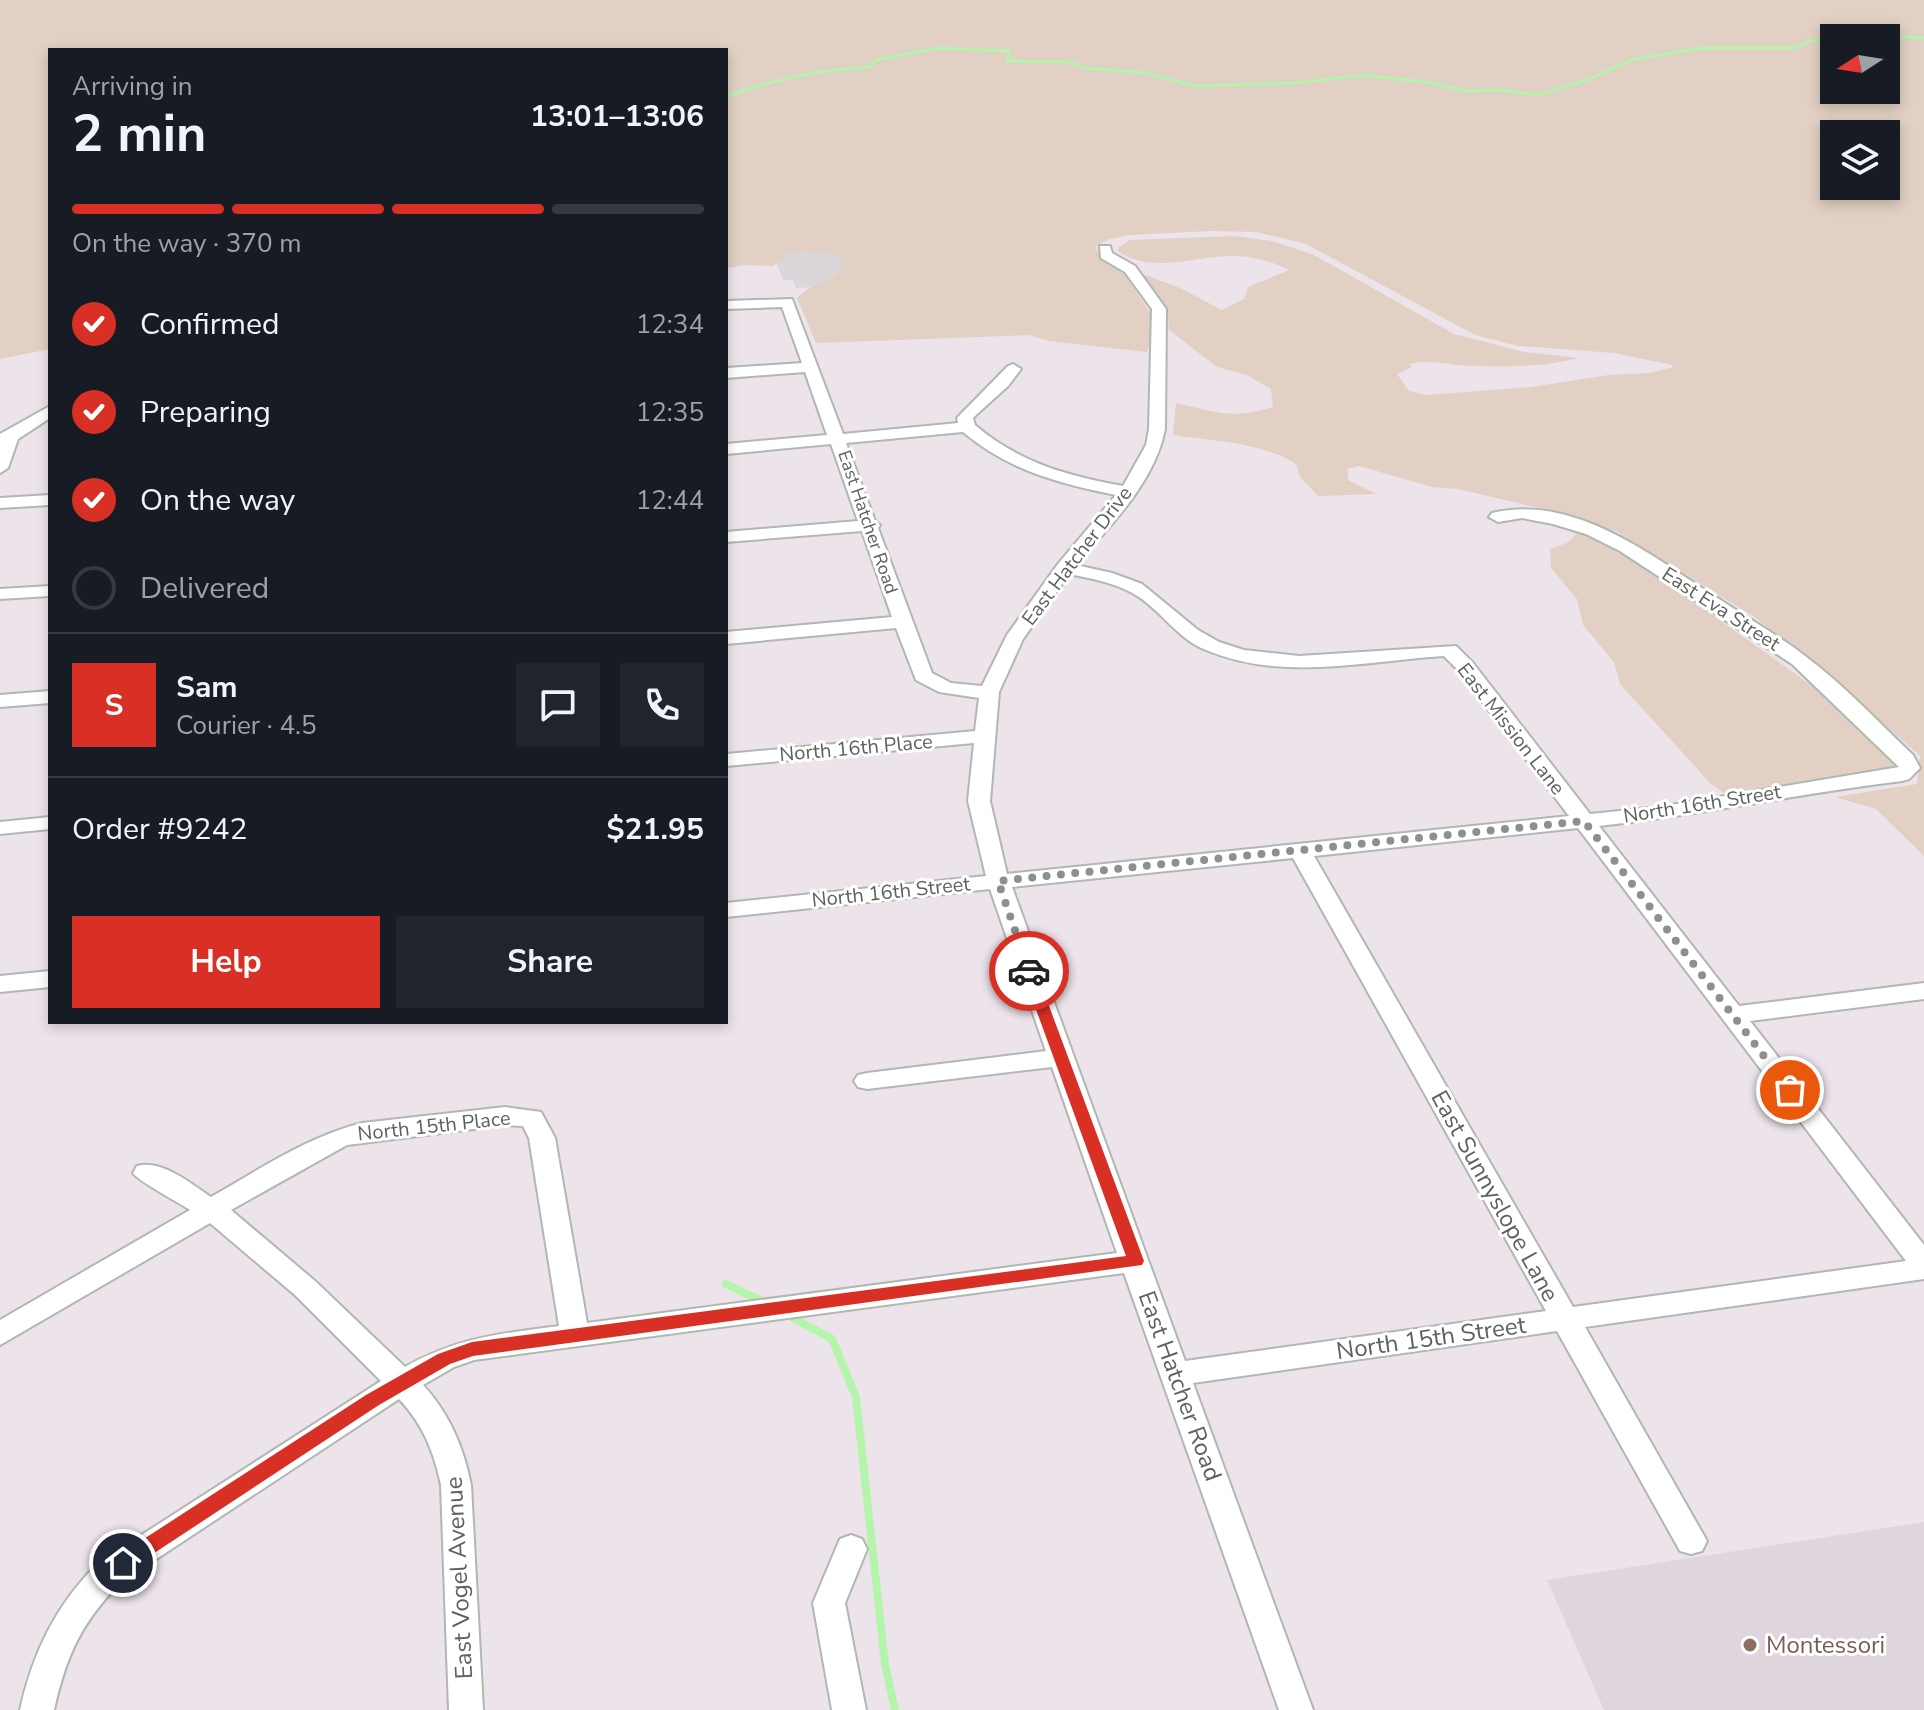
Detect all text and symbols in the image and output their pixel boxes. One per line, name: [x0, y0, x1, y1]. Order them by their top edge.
north arrow: [1820, 24, 1900, 104]
map controls: [1820, 24, 1900, 200]
text: Arriving in: [72, 69, 193, 104]
text: 13:01–13:06: [530, 96, 704, 137]
text: 2 min: [72, 98, 207, 169]
button: layers: [1820, 120, 1900, 200]
text: On the way · 370 m: [72, 226, 301, 261]
icon: check: [72, 302, 116, 346]
text: Confirmed: [140, 304, 280, 345]
text: 12:34: [636, 307, 704, 342]
icon: check: [72, 390, 116, 434]
text: Preparing: [140, 392, 271, 433]
text: 12:35: [636, 395, 704, 430]
street label: East Hatcher Road: [832, 447, 904, 597]
icon: check: [72, 478, 116, 522]
text: On the way: [140, 480, 295, 521]
street label: East Hatcher Drive: [1016, 481, 1138, 631]
text: 12:44: [636, 483, 704, 518]
street label: East Eva Street: [1657, 561, 1786, 658]
text: Delivered: [140, 568, 269, 609]
street label: East Mission Lane: [1451, 657, 1571, 801]
button: chat: [516, 663, 600, 747]
button: phone: [620, 663, 704, 747]
text: Sam: [176, 667, 238, 708]
text: S: [105, 685, 123, 726]
text: Courier · 4.5: [176, 708, 317, 743]
street label: North 16th Place: [778, 728, 934, 768]
street label: North 16th Street: [1621, 778, 1784, 830]
text: Order #9242: [72, 809, 247, 850]
text: $21.95: [607, 809, 704, 850]
street label: North 16th Street: [810, 870, 973, 914]
button: Help: [72, 916, 380, 1008]
button: Share: [396, 916, 704, 1008]
courier: [989, 931, 1069, 1011]
icon: car: [1007, 949, 1051, 993]
pin: [1756, 1056, 1824, 1124]
icon: bag: [1768, 1068, 1812, 1112]
street label: East Sunnyslope Lane: [1424, 1085, 1566, 1307]
street label: North 15th Place: [356, 1105, 512, 1147]
street label: East Hatcher Road: [1131, 1287, 1229, 1485]
street label: North 15th Street: [1334, 1309, 1528, 1367]
street label: East Vogel Avenue: [438, 1476, 480, 1680]
pin: [89, 1529, 157, 1597]
icon: home: [101, 1541, 145, 1585]
place label: Montessori: [1766, 1629, 1885, 1661]
marker: Montessori: [1741, 1636, 1759, 1654]

